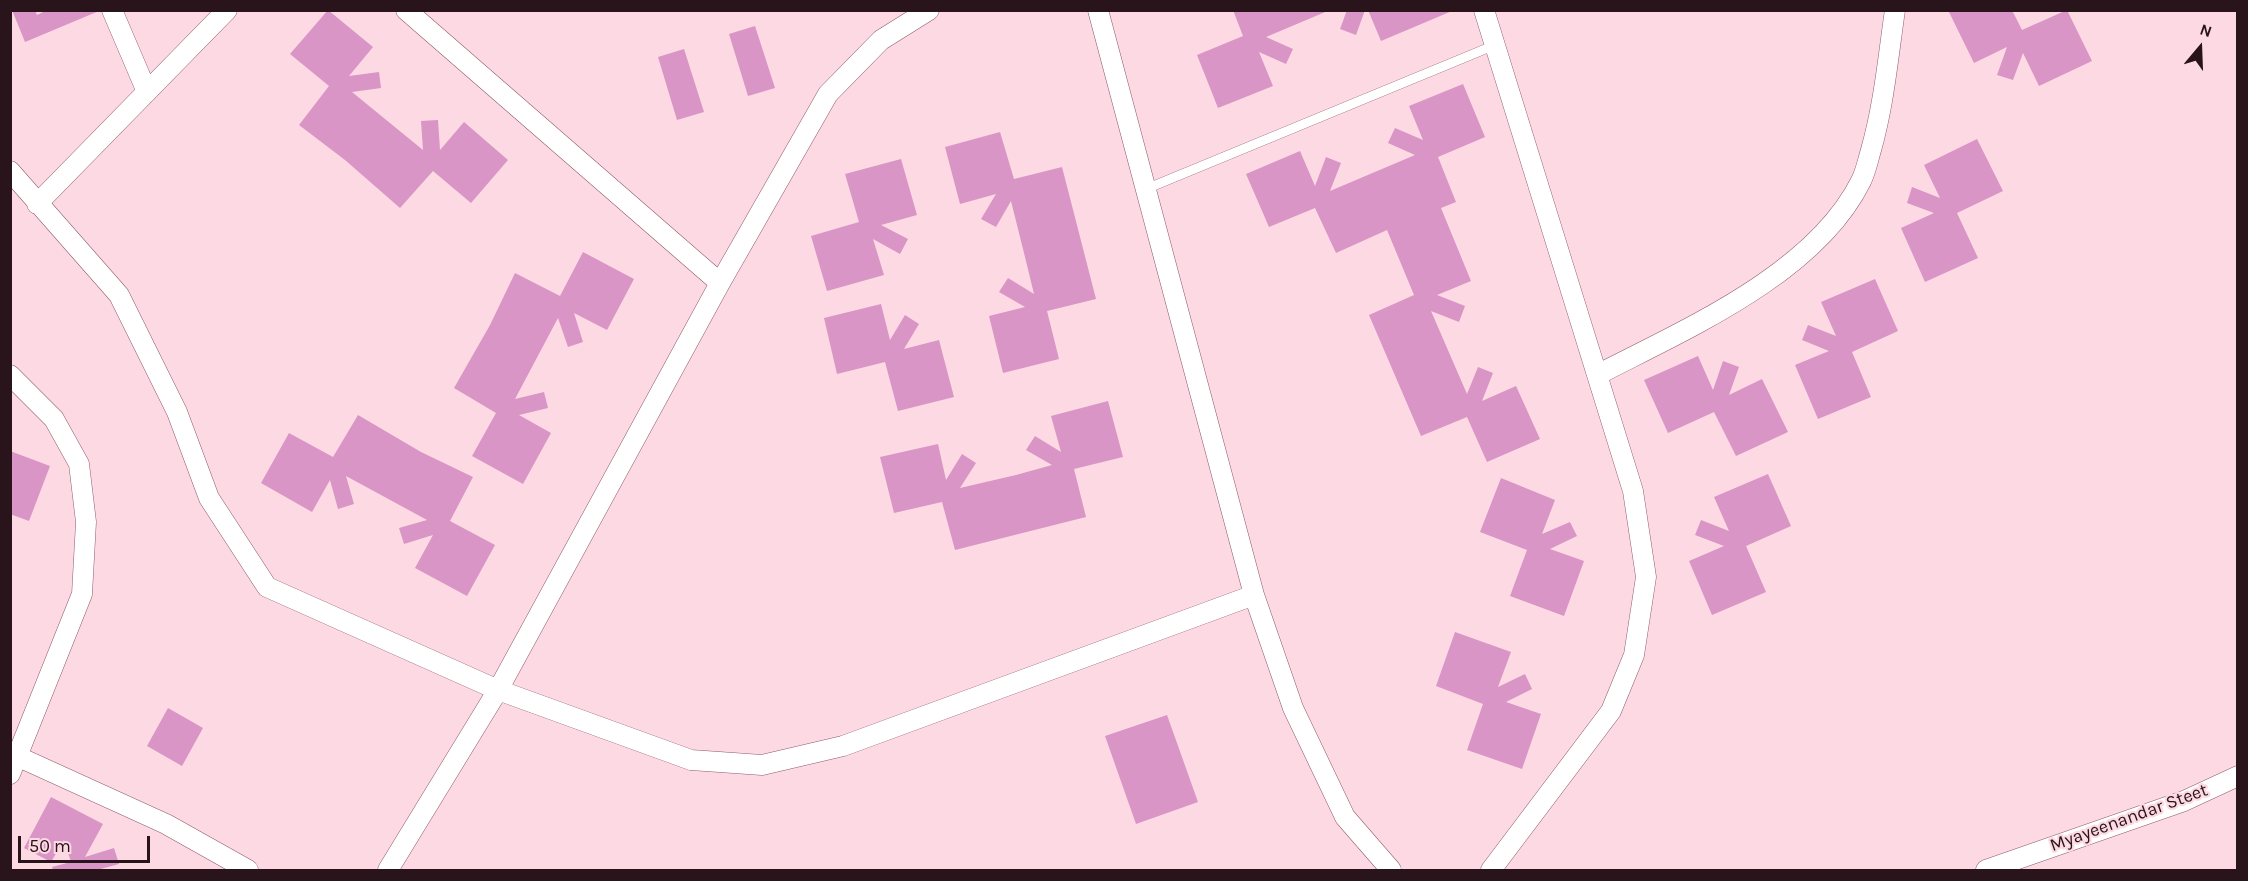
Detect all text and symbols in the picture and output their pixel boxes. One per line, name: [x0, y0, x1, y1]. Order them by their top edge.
north arrow: [2170, 18, 2230, 78]
text: N: [2197, 20, 2215, 41]
street label: Myayeenandar Steet: [2047, 779, 2211, 857]
scale bar: [21, 824, 153, 862]
text: 50 m: [29, 835, 71, 857]

